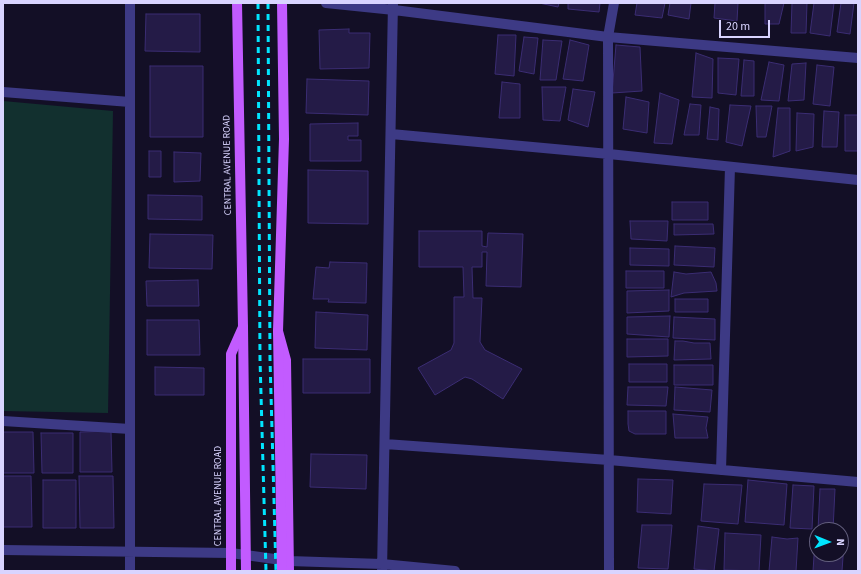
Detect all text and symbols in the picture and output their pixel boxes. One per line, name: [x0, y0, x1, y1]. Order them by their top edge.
scale bar: [721, 12, 772, 38]
text: 20 m: [726, 18, 750, 35]
street label: CENTRAL AVENUE ROAD: [221, 115, 235, 215]
street label: CENTRAL AVENUE ROAD: [213, 446, 225, 546]
north arrow: [809, 522, 849, 562]
text: N: [833, 538, 848, 546]

